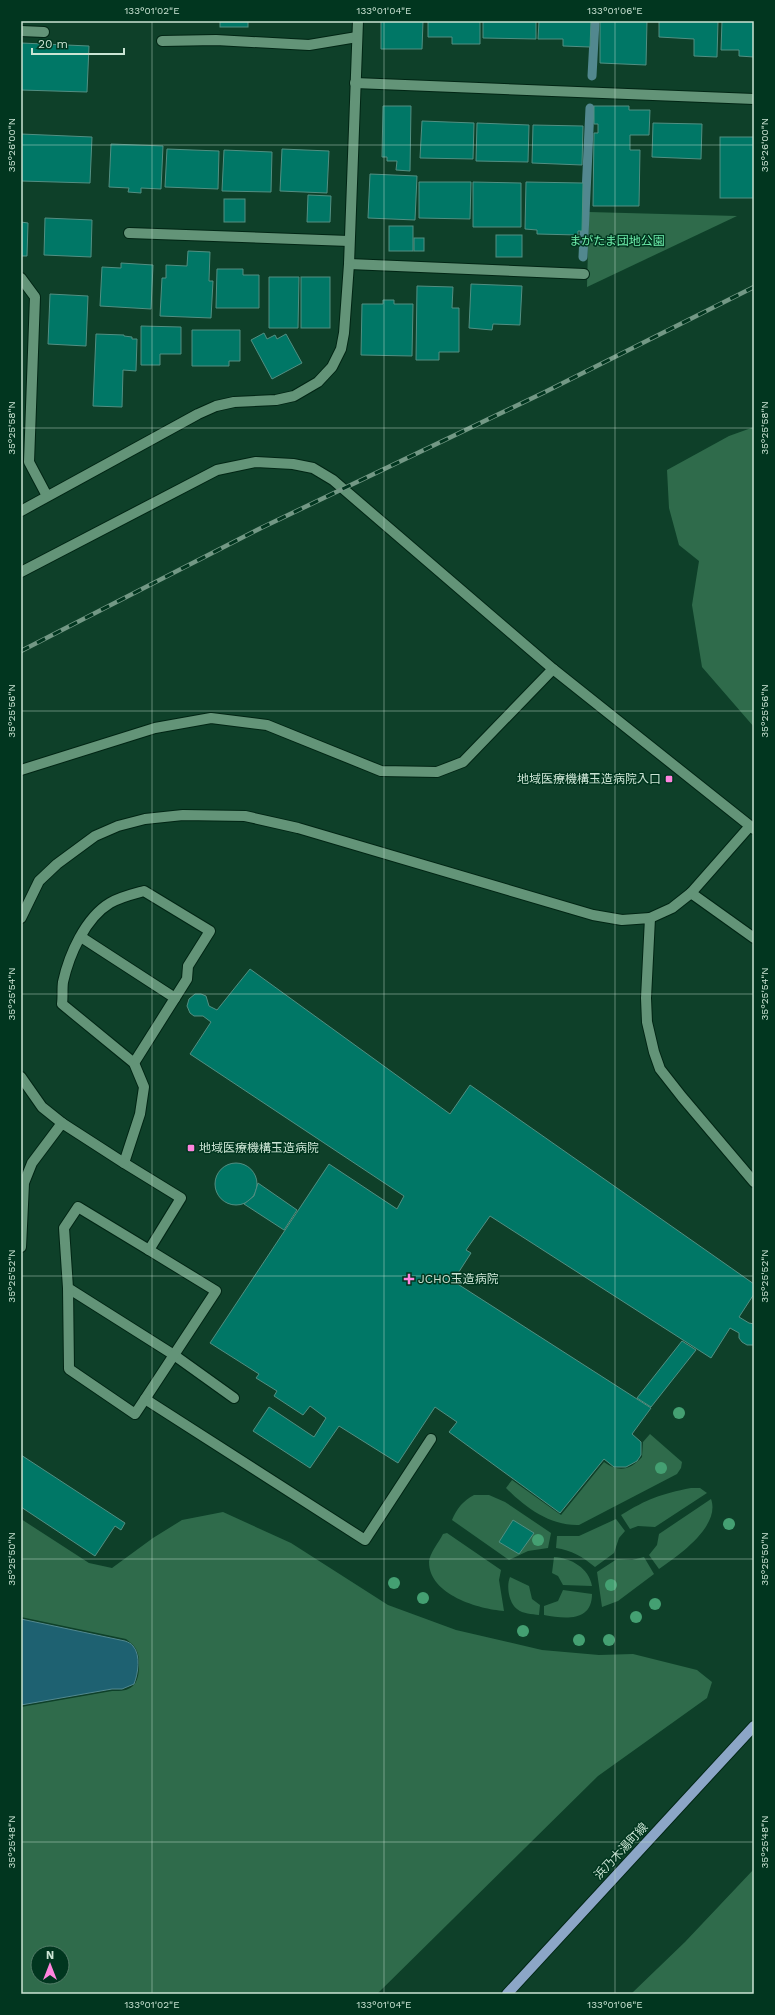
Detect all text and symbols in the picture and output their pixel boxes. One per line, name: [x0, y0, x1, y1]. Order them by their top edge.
text: 133°01'02"E: [124, 5, 180, 16]
text: 133°01'04"E: [357, 5, 411, 16]
text: 133°01'06"E: [587, 5, 643, 16]
scale bar: [32, 30, 124, 56]
text: 20 m: [38, 37, 68, 51]
text: 35°26'00"N: [6, 118, 17, 172]
text: 35°26'00"N: [759, 118, 770, 172]
park label: まがたま団地公園: [569, 234, 665, 248]
text: 35°25'58"N: [6, 401, 17, 455]
text: 35°25'58"N: [759, 401, 770, 455]
text: 35°25'56"N: [6, 684, 17, 738]
text: 35°25'56"N: [759, 684, 770, 738]
place label: 地域医療機構玉造病院入口: [517, 772, 661, 786]
marker: 地域医療機構玉造病院入口: [664, 774, 674, 784]
text: 35°25'54"N: [6, 967, 17, 1021]
text: 35°25'54"N: [759, 967, 770, 1021]
place label: 地域医療機構玉造病院: [199, 1141, 319, 1155]
marker: 地域医療機構玉造病院: [186, 1143, 196, 1153]
text: 35°25'52"N: [6, 1249, 17, 1303]
text: 35°25'52"N: [759, 1249, 770, 1303]
place label: JCHO玉造病院: [418, 1272, 499, 1286]
marker: JCHO玉造病院: [403, 1273, 415, 1285]
text: 35°25'50"N: [6, 1532, 17, 1586]
text: 35°25'50"N: [759, 1532, 770, 1586]
text: 35°25'48"N: [6, 1816, 17, 1868]
text: 35°25'48"N: [759, 1816, 770, 1868]
street label: 浜乃木湯町線: [591, 1820, 651, 1882]
north arrow: [30, 1945, 70, 1985]
text: N: [46, 1949, 54, 1962]
text: 133°01'02"E: [124, 1999, 180, 2010]
text: 133°01'04"E: [357, 1999, 411, 2010]
text: 133°01'06"E: [587, 1999, 643, 2010]

